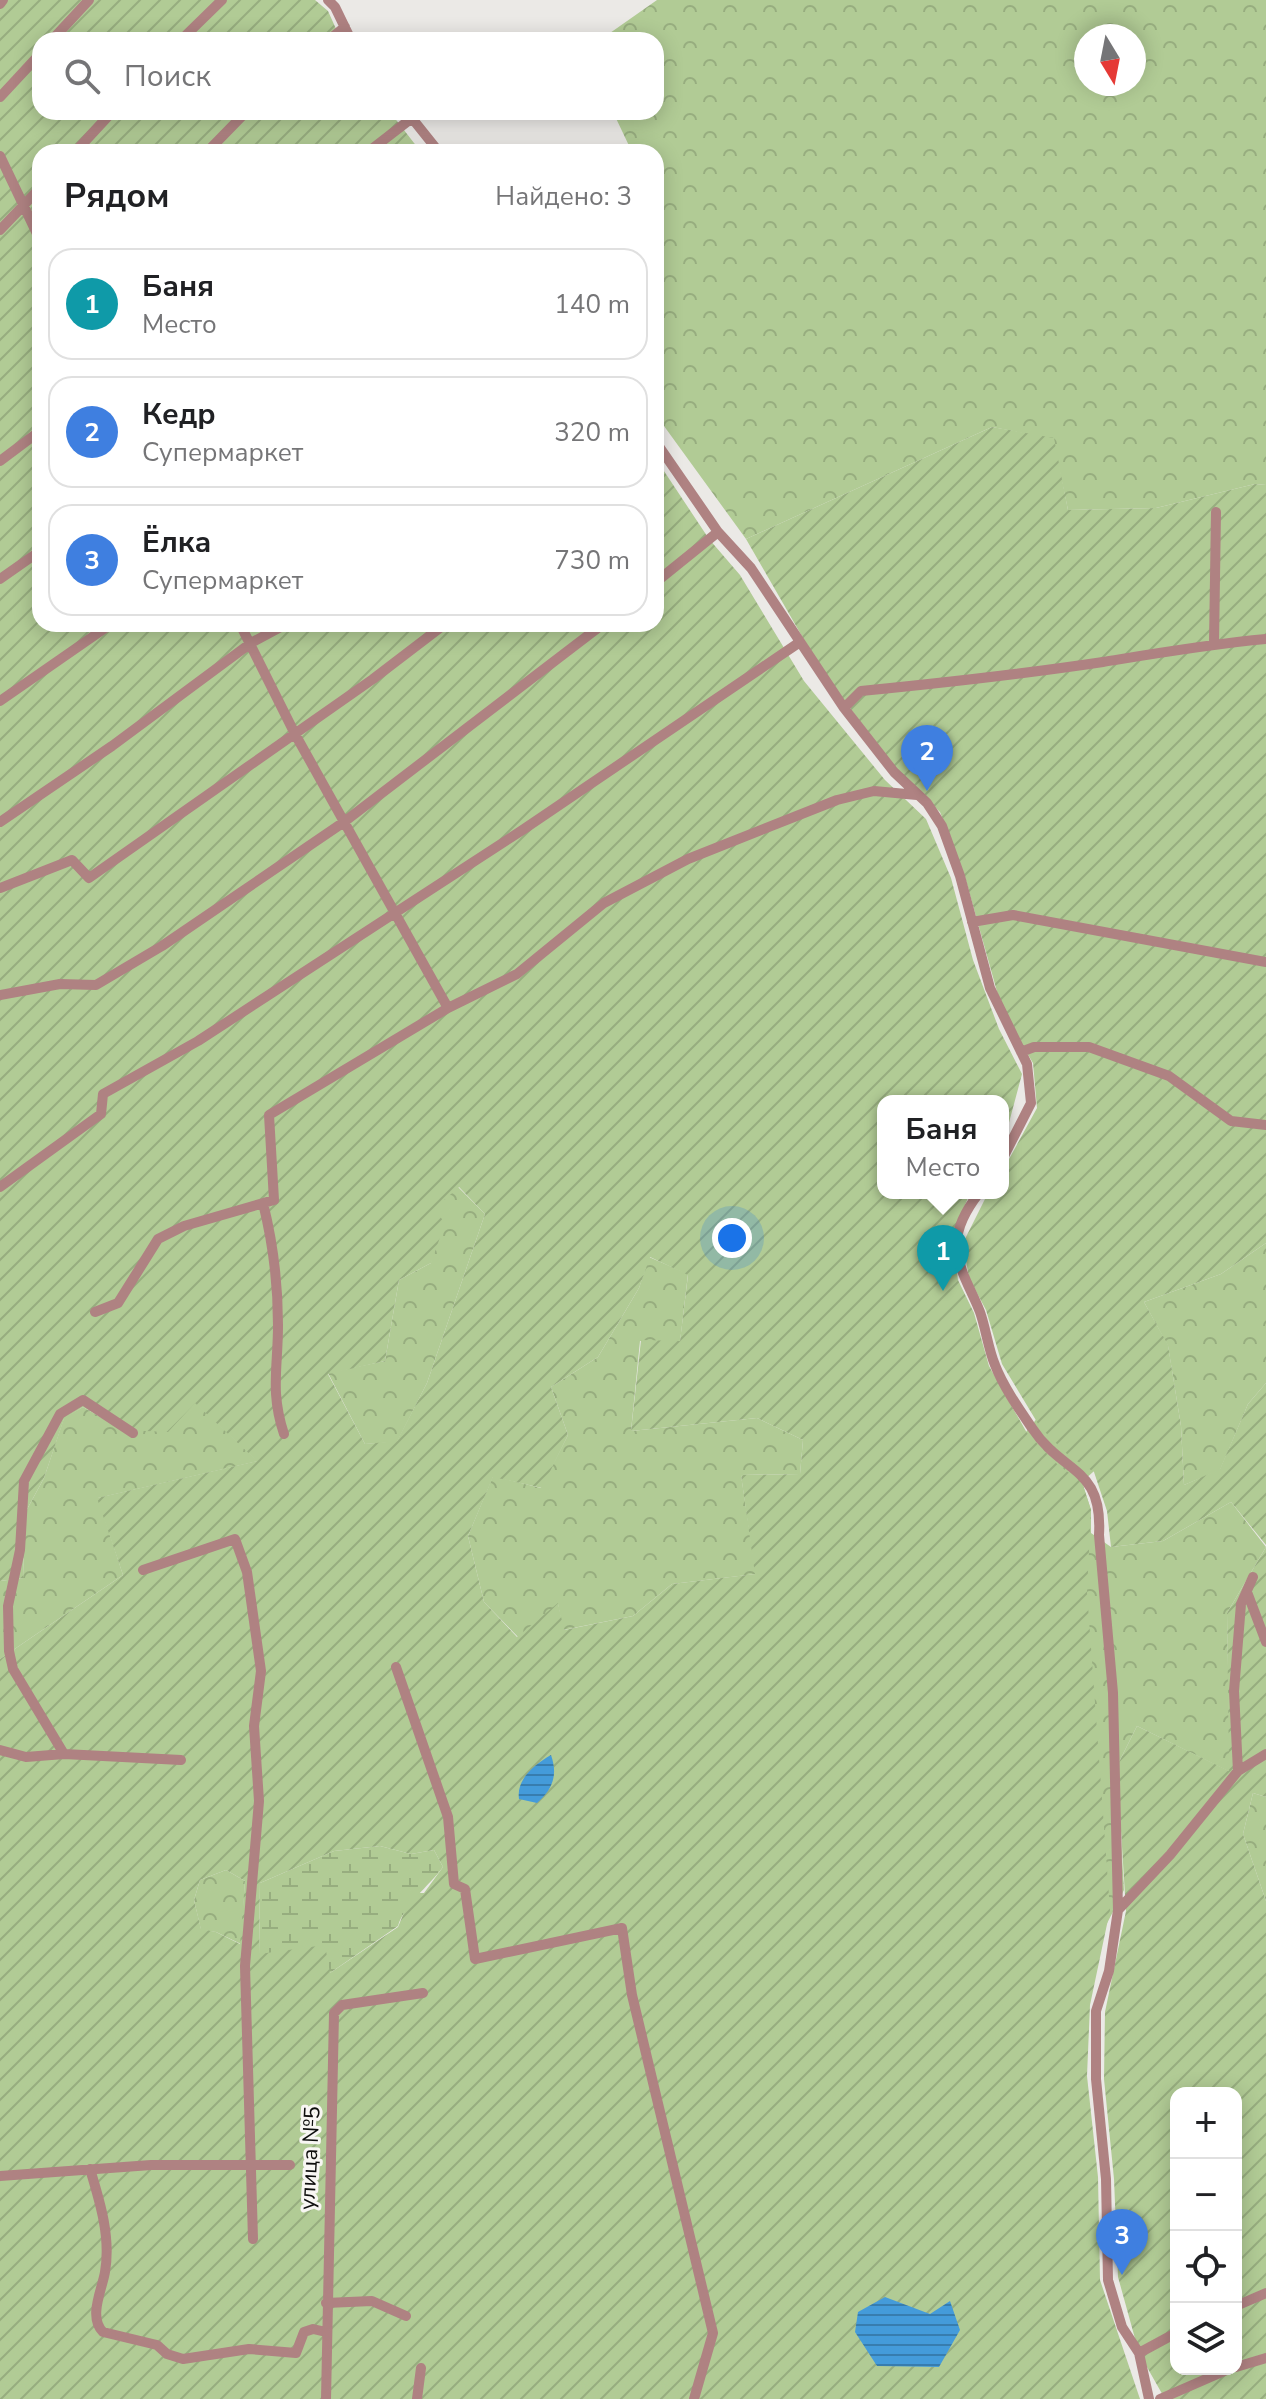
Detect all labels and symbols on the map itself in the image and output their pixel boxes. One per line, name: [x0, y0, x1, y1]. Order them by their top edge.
north arrow: [1074, 24, 1146, 96]
pin: 2: [901, 725, 953, 791]
your location: [712, 1218, 752, 1258]
pin: 1: [917, 1225, 969, 1291]
street label: улица №5: [292, 2105, 328, 2211]
pin: 3: [1096, 2209, 1148, 2275]

